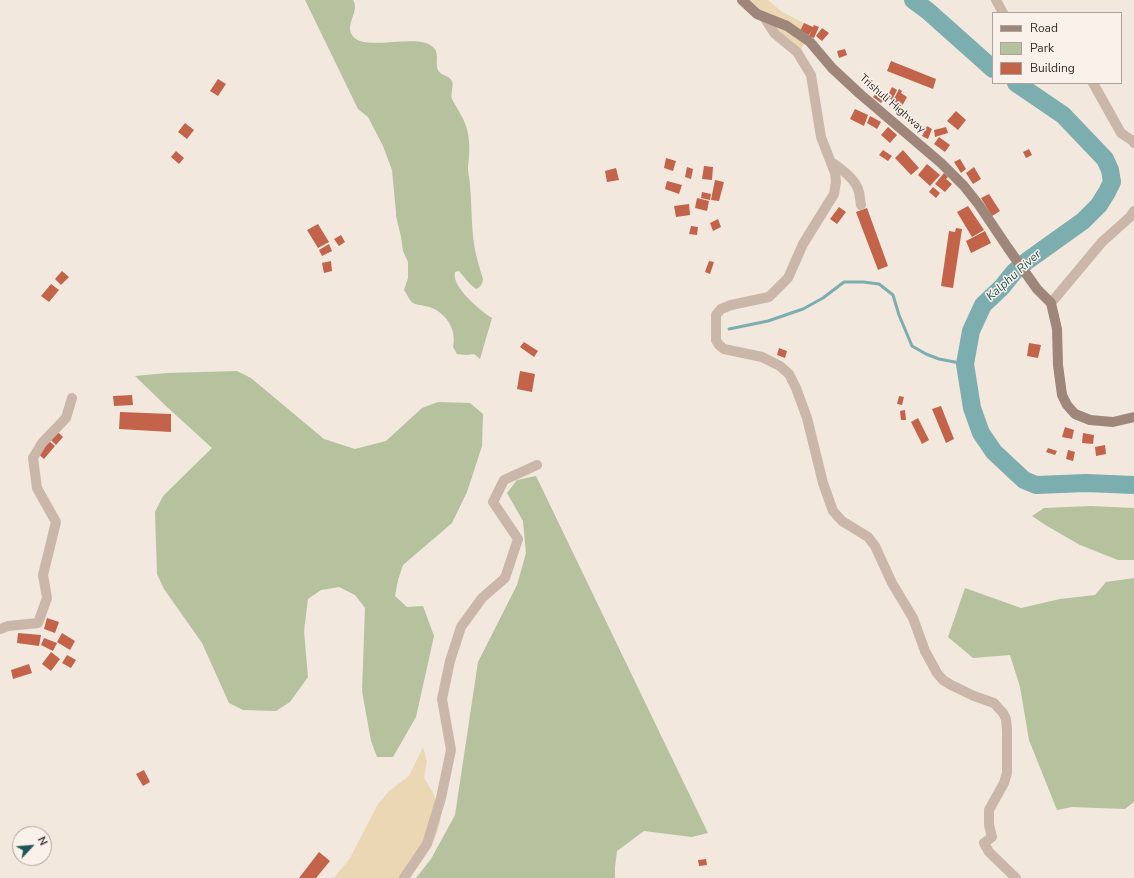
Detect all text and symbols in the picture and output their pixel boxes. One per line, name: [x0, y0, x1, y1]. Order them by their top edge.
legend: [992, 12, 1122, 84]
text: Road: [1030, 20, 1058, 36]
text: Park: [1030, 40, 1054, 56]
text: Building: [1030, 60, 1075, 76]
street label: Trishuli Highway: [856, 72, 928, 136]
water label: Kalphu River: [984, 248, 1044, 304]
north arrow: [12, 826, 52, 866]
text: N: [34, 834, 51, 848]

